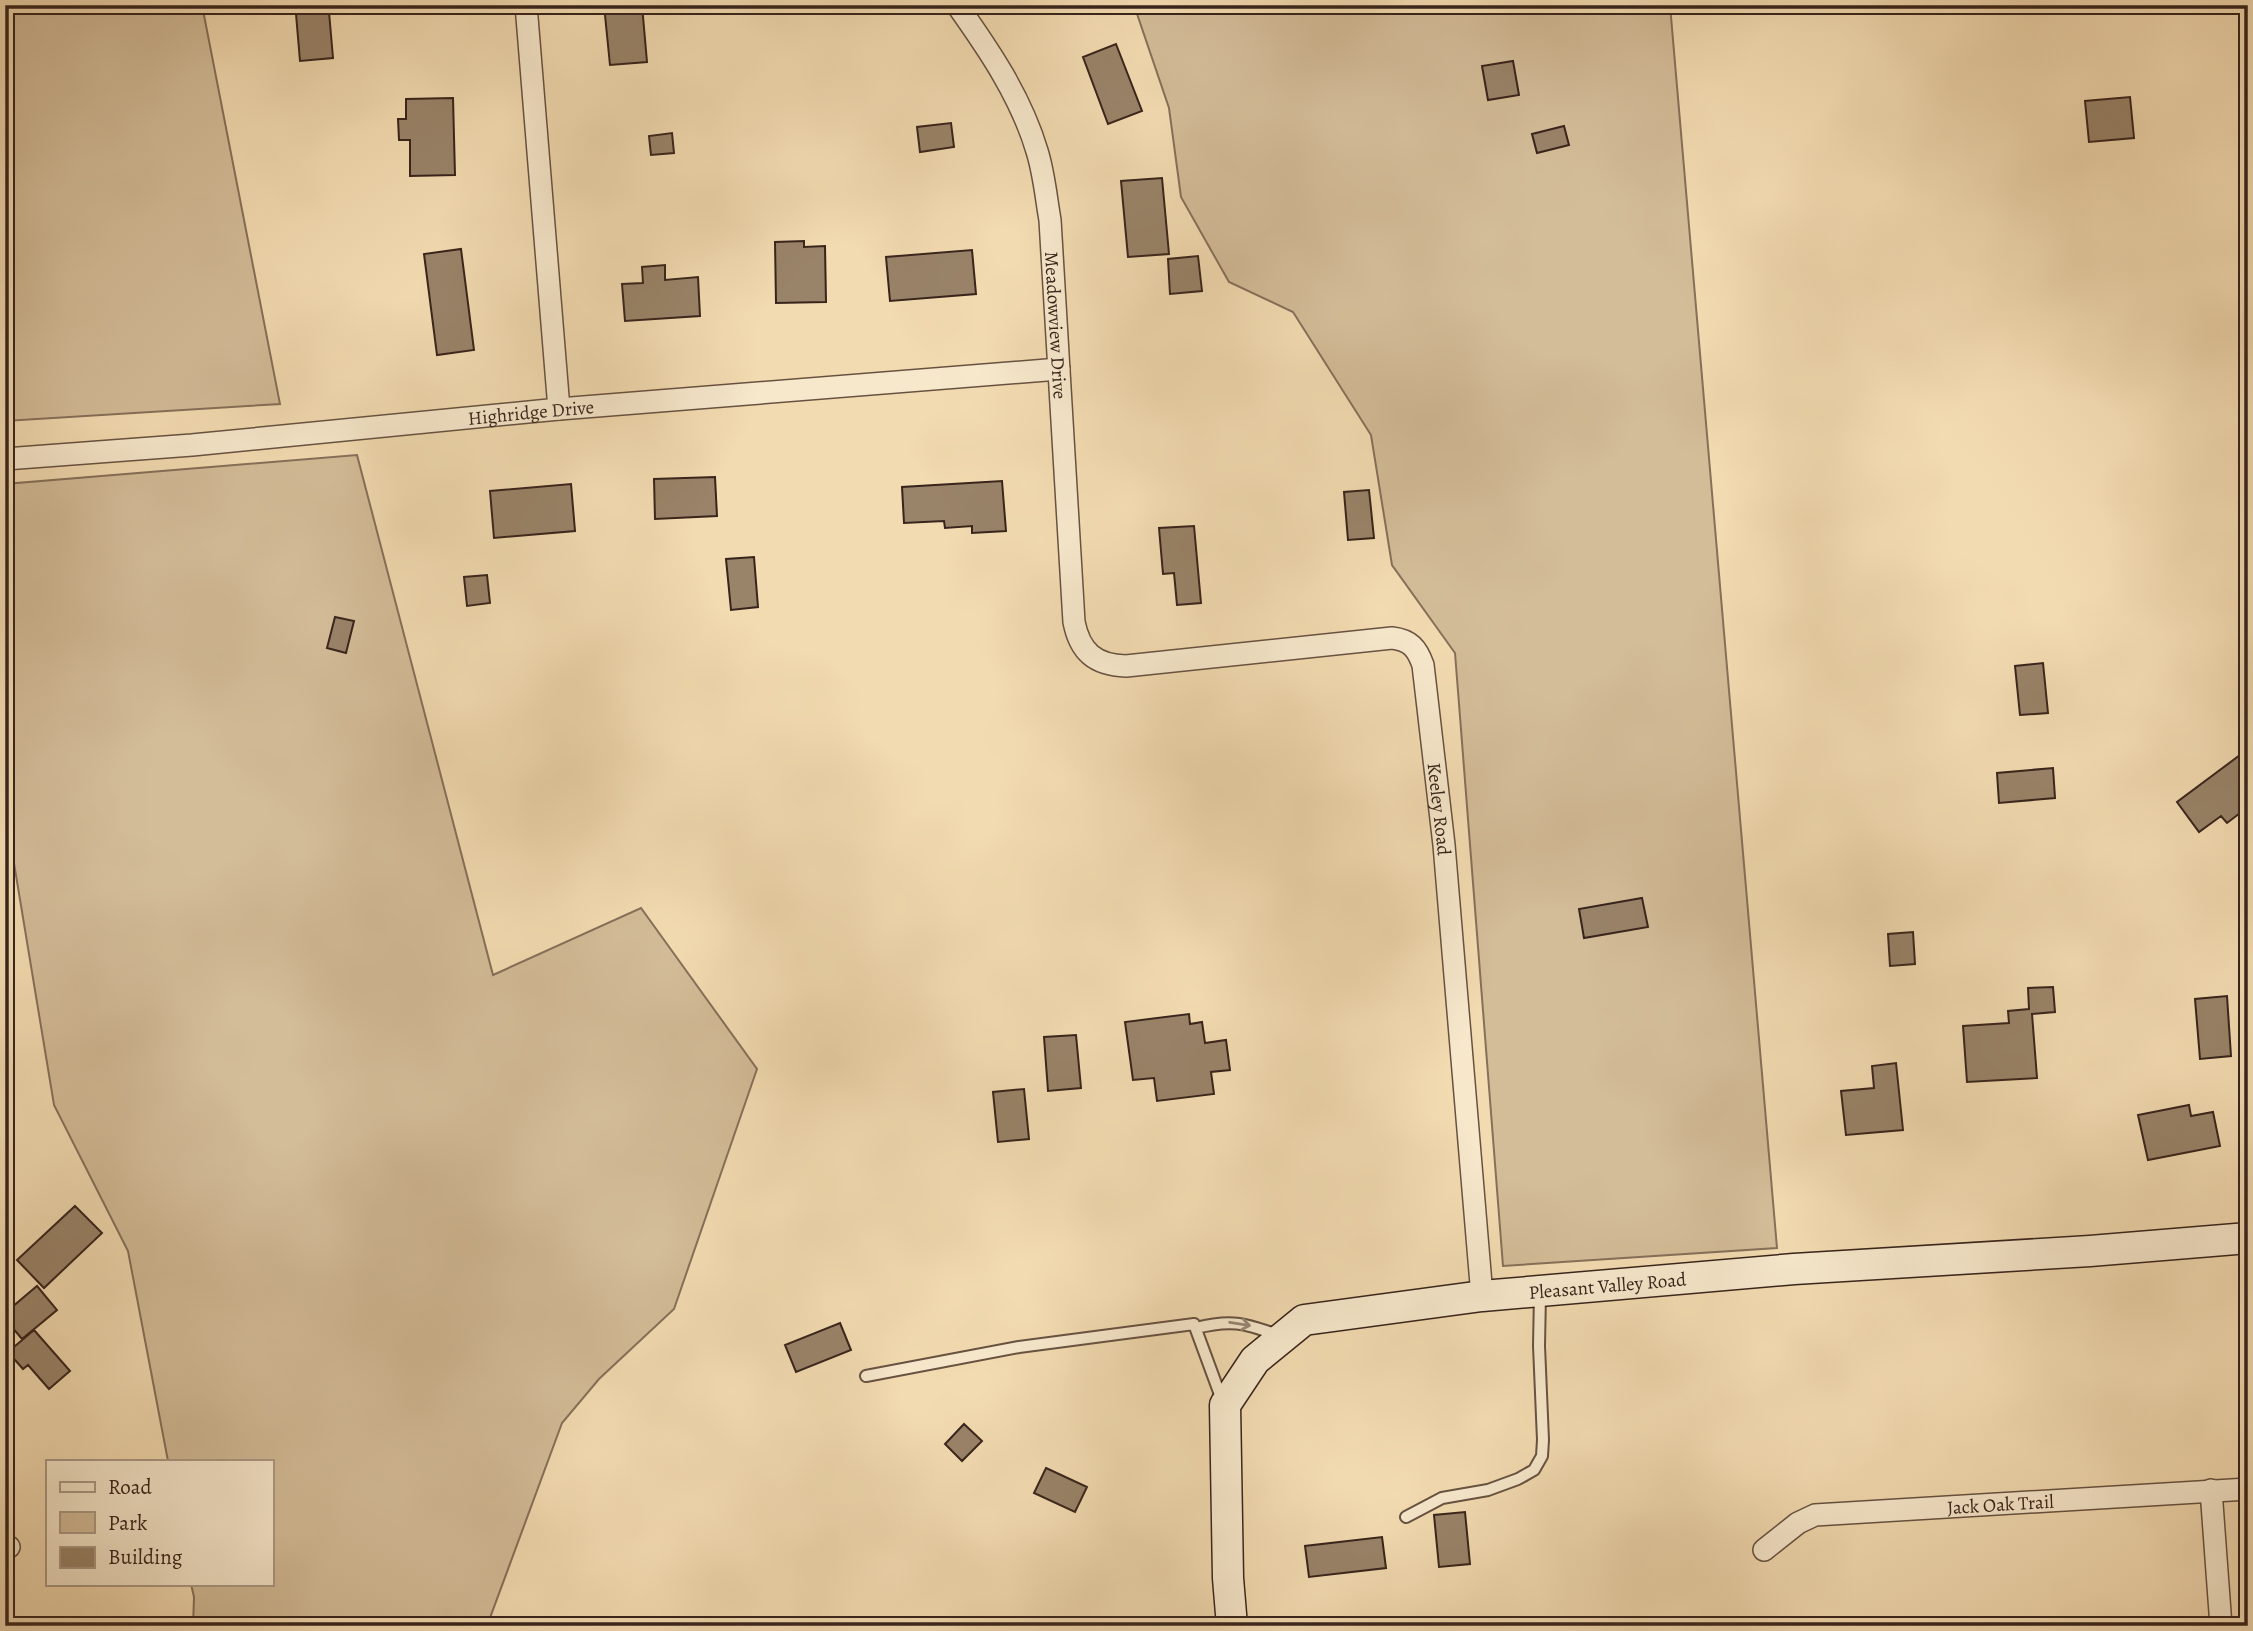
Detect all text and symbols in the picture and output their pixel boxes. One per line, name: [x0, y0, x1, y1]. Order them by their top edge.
street label: Meadowview Drive: [1038, 251, 1073, 400]
street label: Highridge Drive: [467, 394, 595, 432]
street label: Keeley Road: [1420, 761, 1457, 857]
street label: Pleasant Valley Road: [1528, 1266, 1688, 1306]
one-way arrow: [1228, 1318, 1251, 1331]
legend: [46, 1460, 273, 1586]
text: Road: [108, 1473, 152, 1501]
street label: Jack Oak Trail: [1946, 1489, 2055, 1521]
text: Park: [108, 1509, 148, 1537]
text: Building: [108, 1543, 183, 1571]

